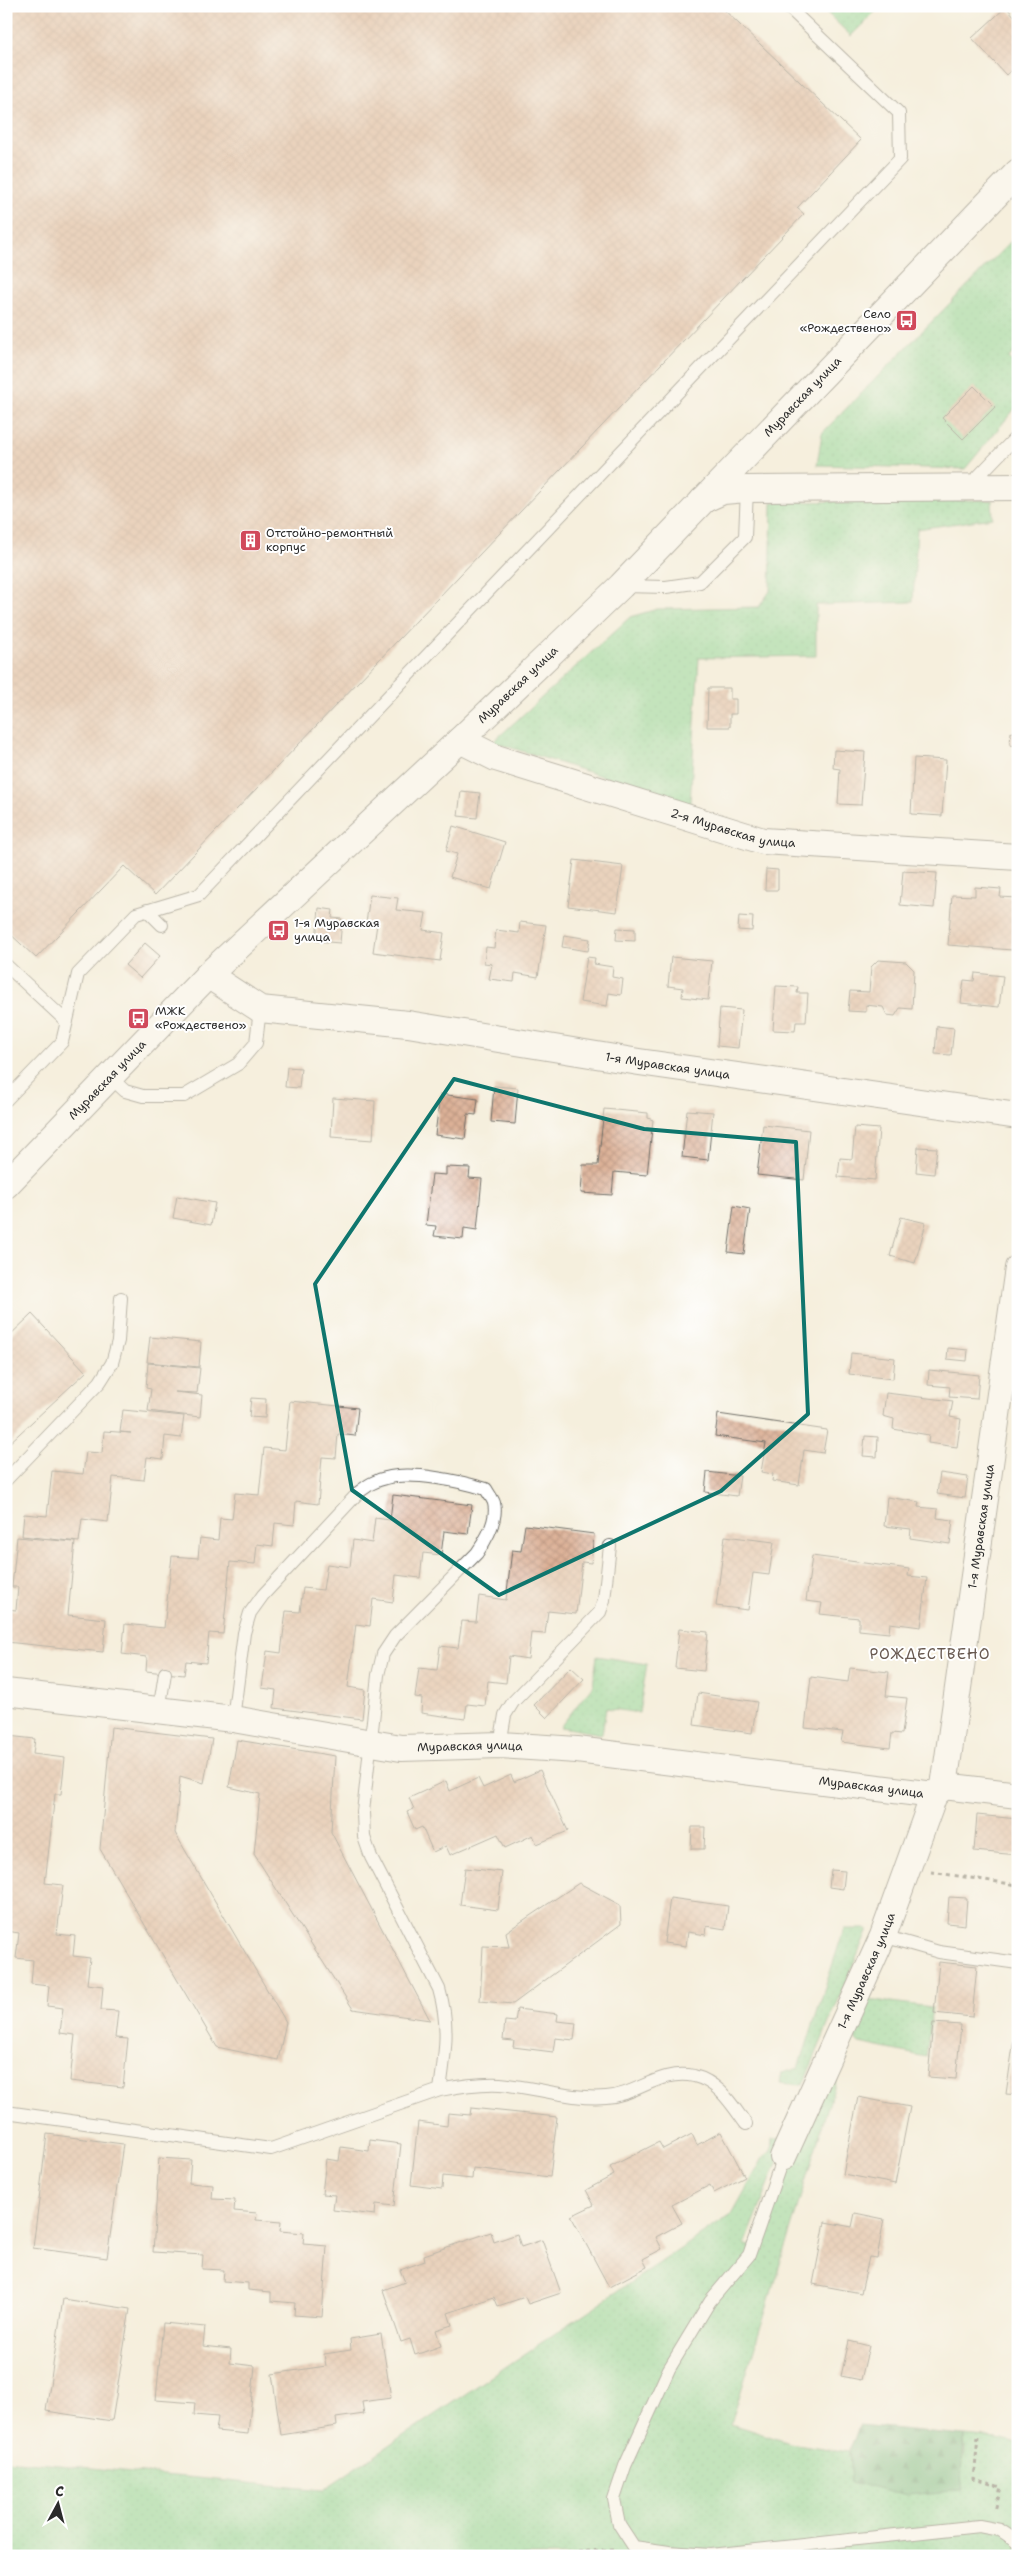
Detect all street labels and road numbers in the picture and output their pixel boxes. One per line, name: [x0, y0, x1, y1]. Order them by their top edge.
street label: Муравская улица: [760, 353, 845, 440]
street label: Муравская улица: [474, 642, 562, 727]
street label: 2-я Муравская улица: [669, 805, 797, 851]
street label: Муравская улица: [65, 1036, 150, 1123]
street label: 1-я Муравская улица: [604, 1049, 732, 1083]
street label: 1-я Муравская улица: [964, 1463, 998, 1590]
street label: Муравская улица: [417, 1737, 524, 1756]
street label: Муравская улица: [818, 1773, 925, 1802]
street label: 1-я Муравская улица: [834, 1910, 899, 2032]

